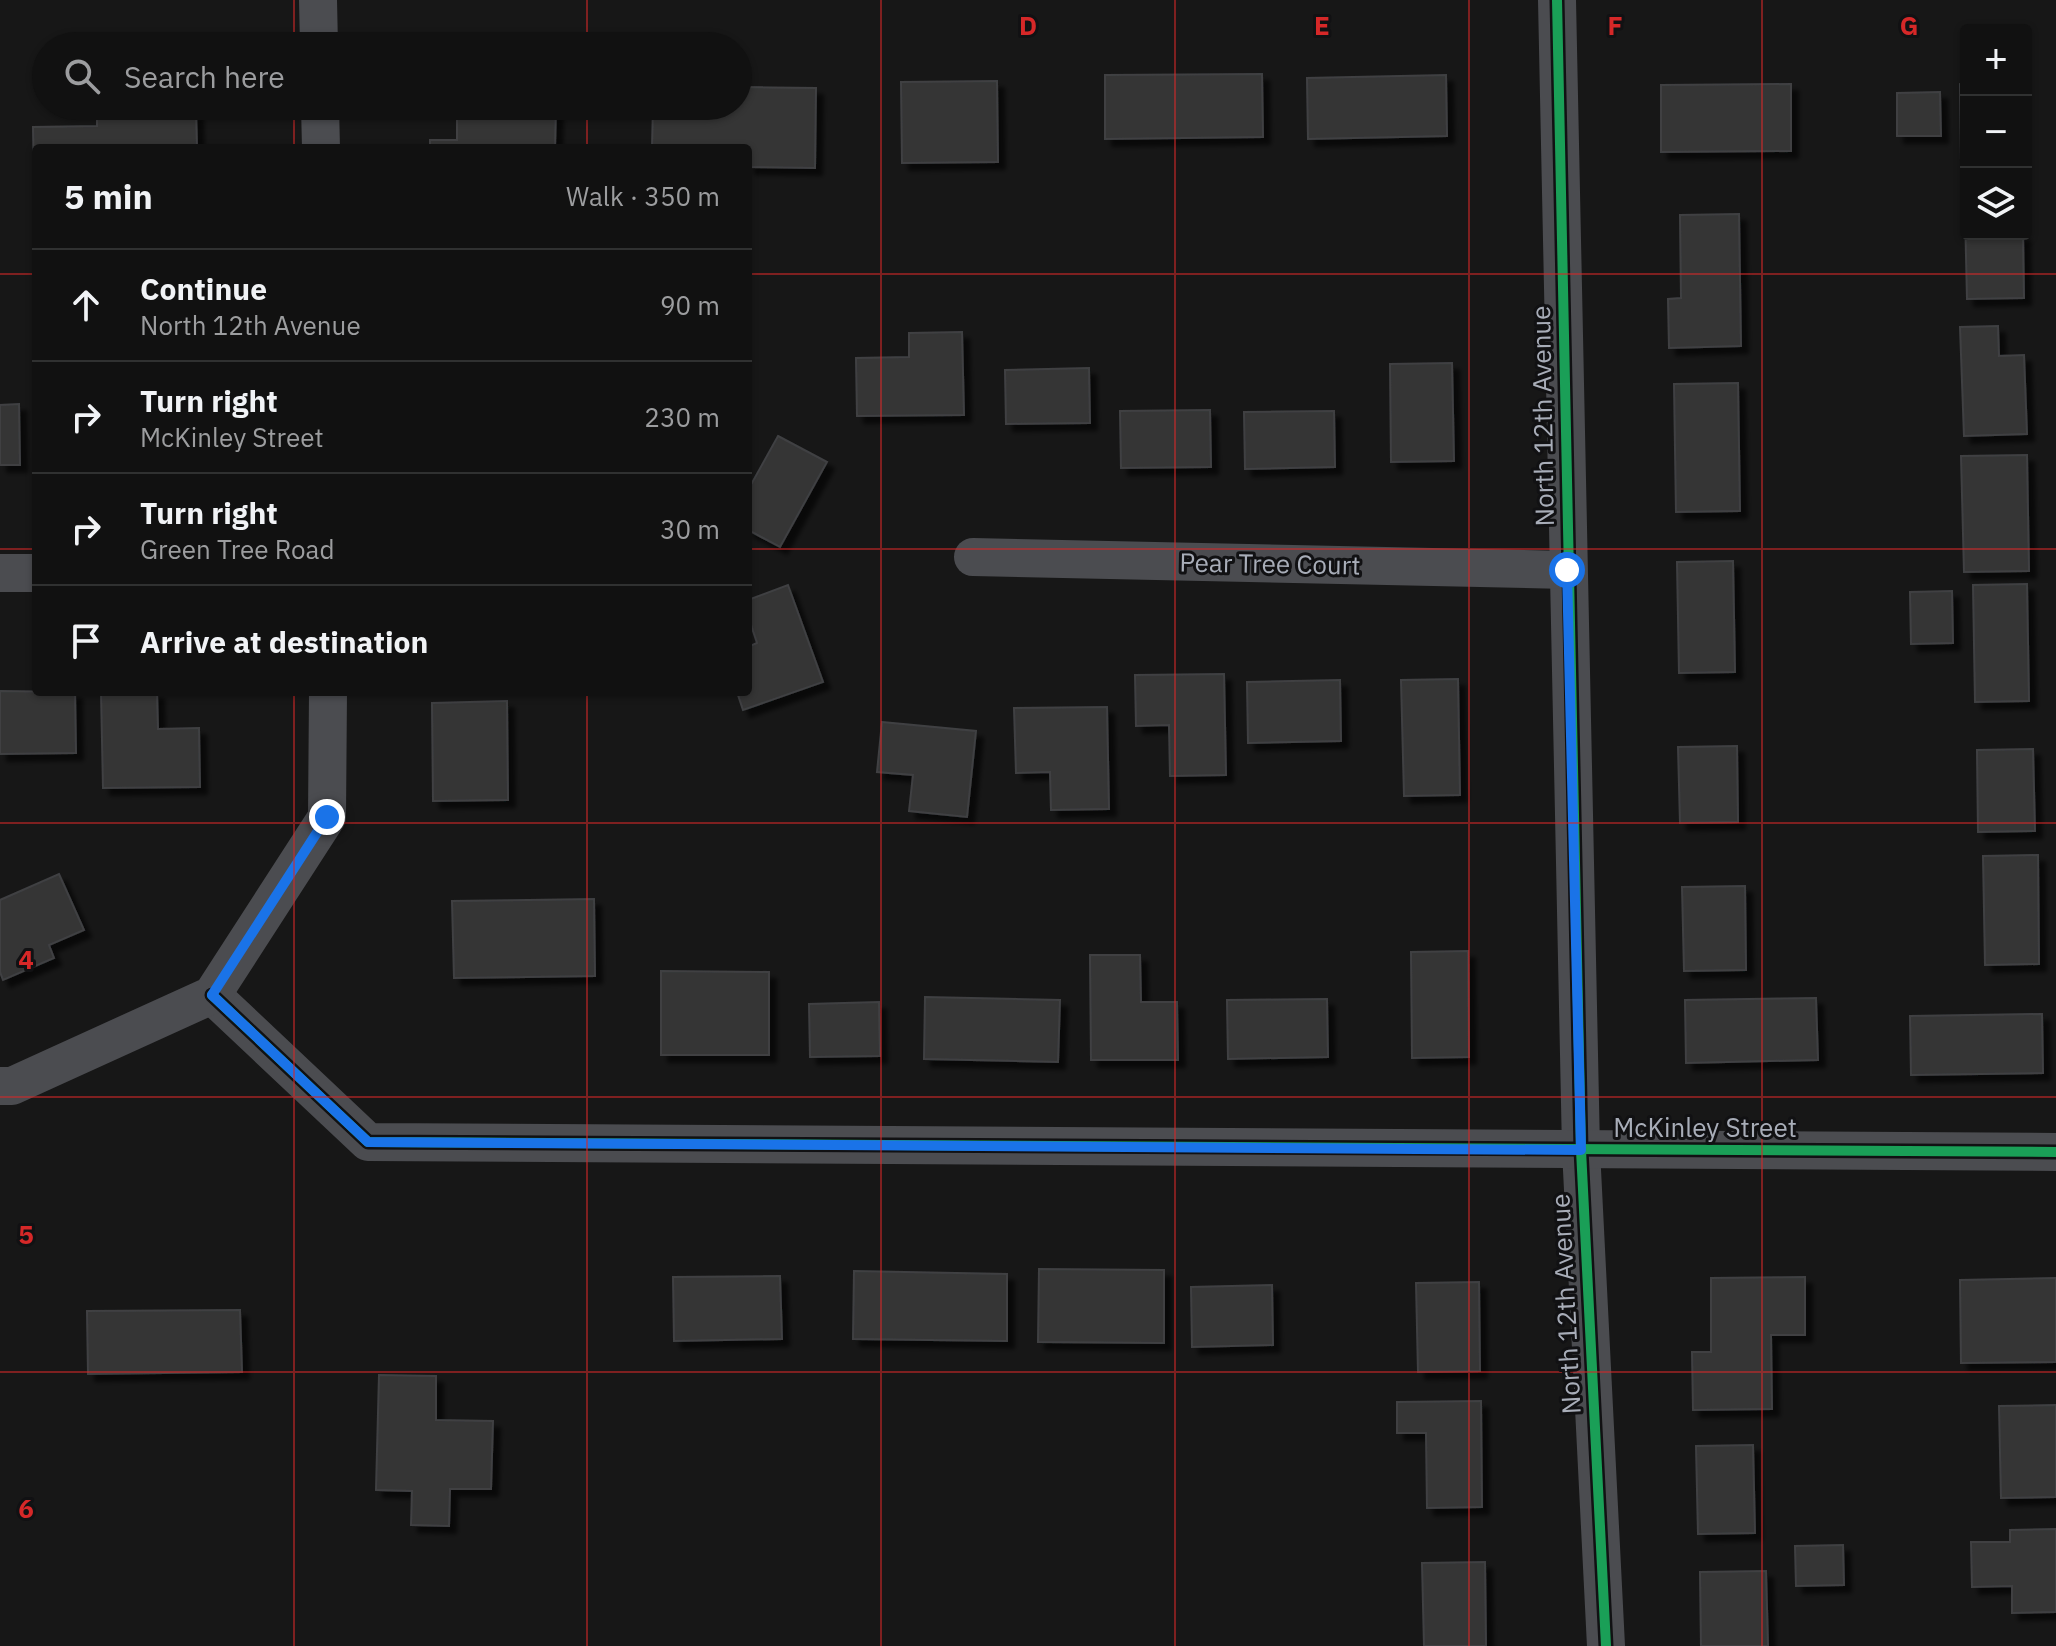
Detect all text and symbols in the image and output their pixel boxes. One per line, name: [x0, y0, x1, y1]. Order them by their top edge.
text: D: [1019, 8, 1037, 42]
text: E: [1314, 8, 1330, 42]
text: F: [1607, 8, 1623, 42]
text: G: [1900, 8, 1918, 42]
map controls: [1960, 24, 2032, 240]
button: +: [1960, 24, 2032, 96]
search box: [32, 32, 752, 120]
icon: search: [60, 54, 104, 98]
text: Search here: [124, 57, 285, 96]
button: −: [1960, 96, 2032, 168]
button: layers: [1960, 168, 2032, 240]
text: 5 min: [64, 174, 153, 218]
text: Walk · 350 m: [566, 179, 720, 213]
text: Continue: [140, 269, 267, 308]
icon: ahead: [64, 283, 108, 327]
text: 90 m: [660, 288, 720, 322]
street label: North 12th Avenue: [1523, 305, 1561, 527]
text: North 12th Avenue: [140, 308, 361, 342]
text: Turn right: [140, 381, 278, 420]
icon: right: [64, 395, 108, 439]
text: 230 m: [644, 400, 720, 434]
text: McKinley Street: [140, 420, 324, 454]
text: Turn right: [140, 493, 278, 532]
icon: right: [64, 507, 108, 551]
text: 30 m: [660, 512, 720, 546]
text: Green Tree Road: [140, 532, 335, 566]
street label: Pear Tree Court: [1179, 544, 1361, 582]
route start: [1549, 552, 1585, 588]
icon: arrive: [64, 619, 108, 663]
text: Arrive at destination: [140, 622, 428, 661]
route end: [309, 799, 345, 835]
text: 4: [18, 942, 34, 976]
street label: McKinley Street: [1613, 1110, 1797, 1144]
street label: North 12th Avenue: [1542, 1193, 1588, 1415]
text: 5: [18, 1217, 34, 1251]
text: 6: [18, 1491, 34, 1525]

